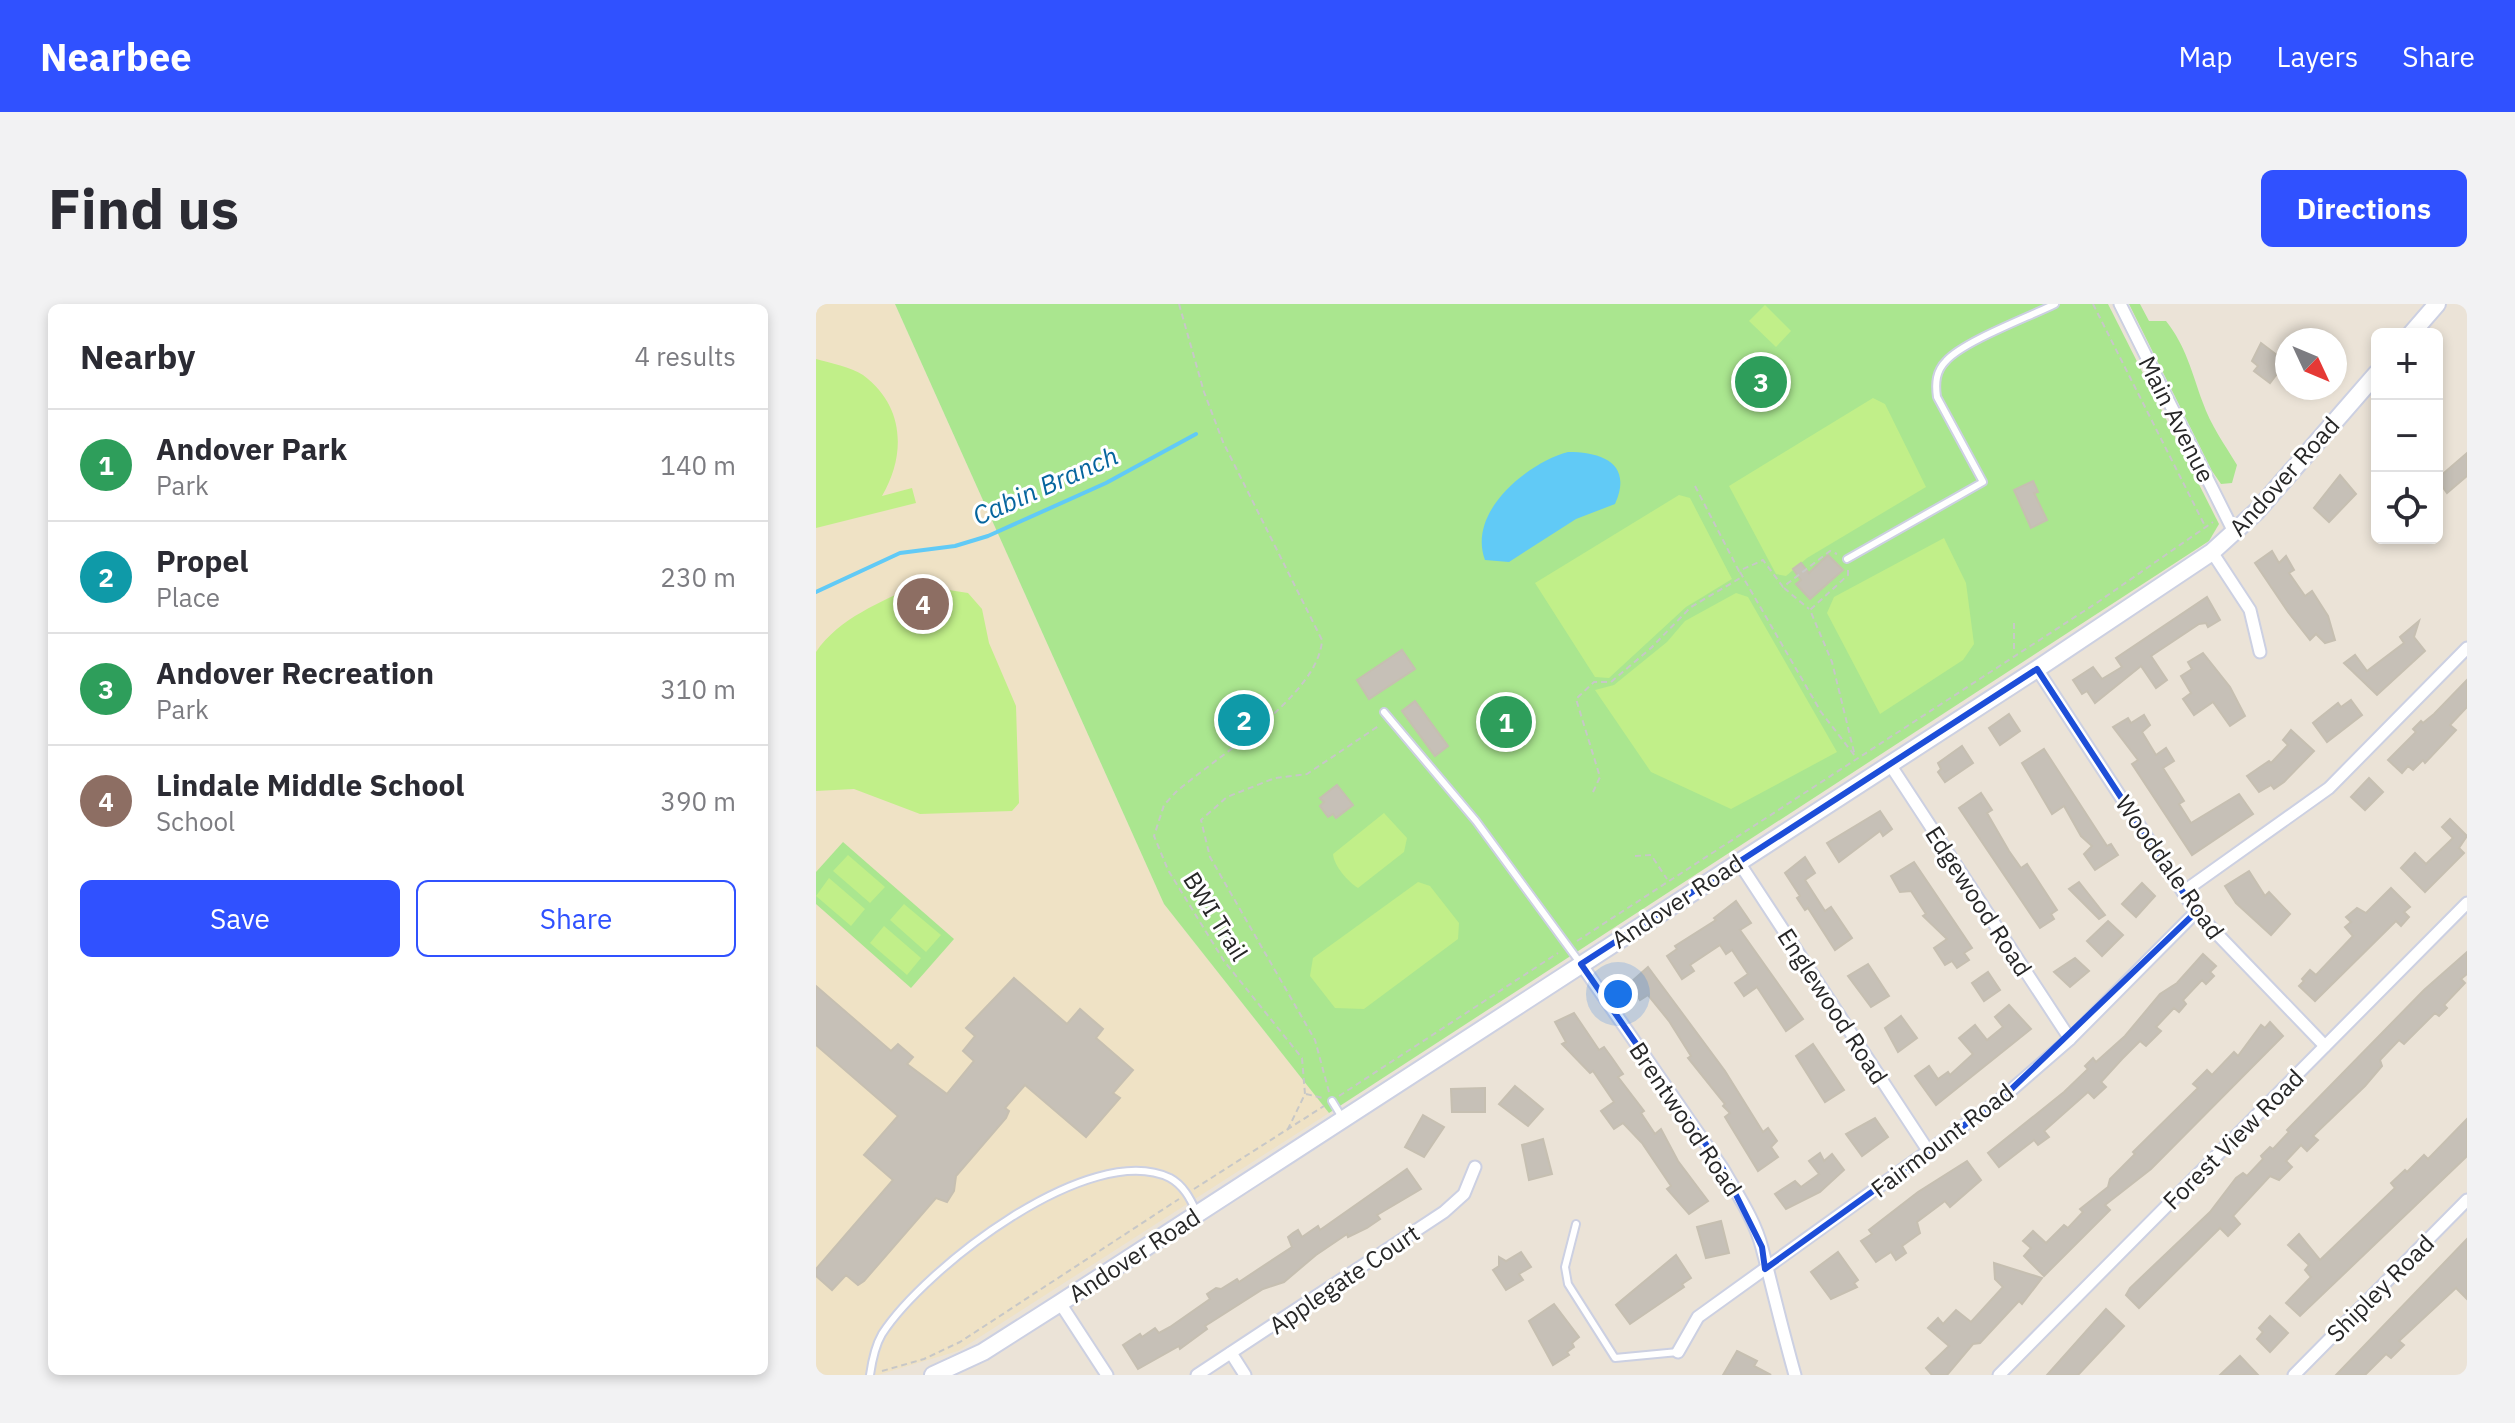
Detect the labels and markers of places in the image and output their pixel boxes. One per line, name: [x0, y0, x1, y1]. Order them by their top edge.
pin: 3: [1735, 352, 1787, 412]
pin: 4: [897, 574, 949, 634]
pin: 2: [1218, 690, 1270, 750]
pin: 1: [1480, 692, 1532, 752]

